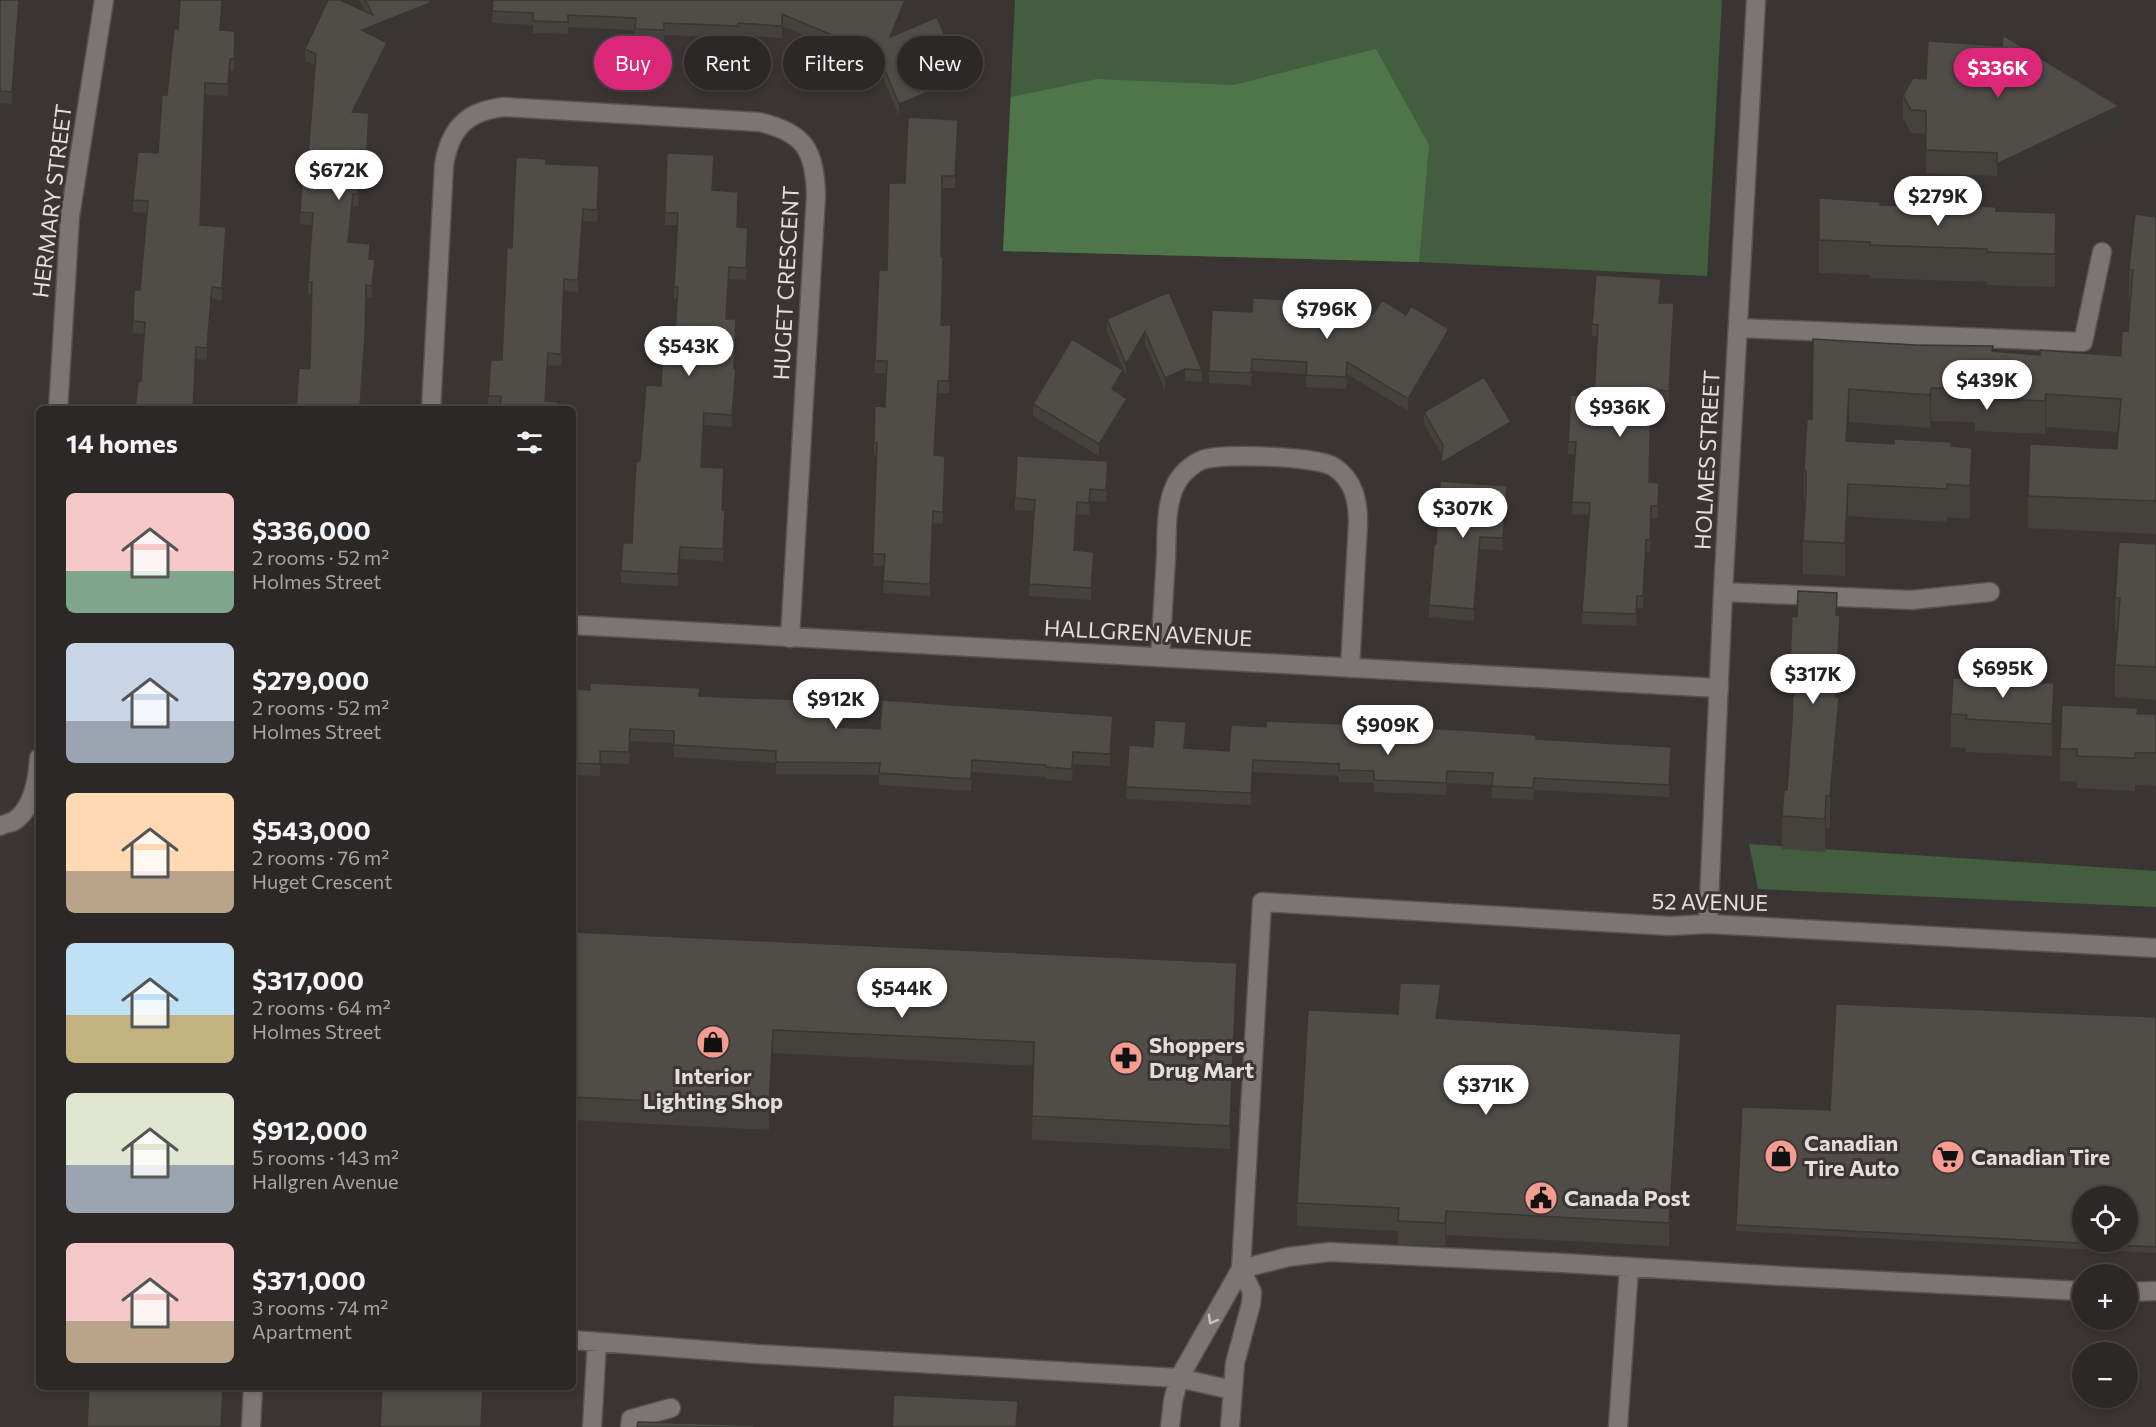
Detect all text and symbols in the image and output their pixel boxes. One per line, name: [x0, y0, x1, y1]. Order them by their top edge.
chip: Buy: [594, 36, 672, 90]
chip: Rent: [684, 36, 771, 90]
chip: Filters: [783, 36, 885, 90]
chip: New: [897, 36, 983, 90]
pin: $336K: [1956, 48, 2040, 99]
text: $336K: [1968, 55, 2028, 79]
street label: HERMARY STREET: [26, 103, 77, 299]
pin: $672K: [297, 150, 381, 201]
text: $672K: [309, 157, 369, 181]
pin: $279K: [1896, 176, 1980, 227]
text: $279K: [1908, 183, 1968, 207]
street label: HUGET CRESCENT: [767, 185, 804, 381]
pin: $796K: [1285, 289, 1369, 340]
text: $796K: [1296, 296, 1358, 320]
pin: $543K: [647, 326, 731, 377]
text: $543K: [658, 333, 720, 357]
pin: $439K: [1945, 360, 2029, 411]
text: $439K: [1956, 367, 2018, 391]
street label: HOLMES STREET: [1688, 369, 1725, 551]
pin: $936K: [1578, 387, 1662, 438]
text: $936K: [1589, 394, 1651, 418]
icon: filters: [513, 426, 546, 459]
text: 14 homes: [66, 427, 178, 458]
pin: $307K: [1421, 488, 1505, 539]
text: $307K: [1432, 495, 1494, 519]
text: $336,000: [252, 514, 371, 545]
icon: home: [114, 517, 186, 589]
text: 2 rooms · 52 m²: [252, 545, 389, 569]
text: Holmes Street: [252, 569, 381, 593]
street label: HALLGREN AVENUE: [1043, 614, 1253, 651]
pin: $695K: [1961, 648, 2045, 699]
pin: $317K: [1771, 654, 1855, 705]
text: $695K: [1972, 655, 2034, 679]
text: $317K: [1784, 661, 1842, 685]
text: $279,000: [252, 664, 369, 695]
icon: home: [114, 667, 186, 739]
pin: $912K: [794, 679, 878, 730]
text: $912K: [807, 686, 865, 710]
text: 2 rooms · 52 m²: [252, 695, 389, 719]
pin: $909K: [1346, 705, 1430, 756]
text: $909K: [1356, 712, 1420, 736]
text: Holmes Street: [252, 719, 381, 743]
text: $543,000: [252, 814, 371, 845]
icon: home: [114, 817, 186, 889]
text: 2 rooms · 76 m²: [252, 845, 389, 869]
text: Huget Crescent: [252, 869, 392, 893]
street label: 52 AVENUE: [1652, 887, 1768, 916]
text: $317,000: [252, 964, 364, 995]
icon: home: [114, 967, 186, 1039]
pin: $544K: [860, 968, 944, 1019]
text: $544K: [871, 975, 933, 999]
text: 2 rooms · 64 m²: [252, 995, 391, 1019]
text: Holmes Street: [252, 1019, 381, 1043]
shop icon: Interior Lighting Shop: [695, 1024, 731, 1060]
place label: Shoppers Drug Mart: [1149, 1031, 1254, 1083]
pharmacy icon: Shoppers Drug Mart: [1108, 1040, 1144, 1076]
place label: Interior Lighting Shop: [643, 1062, 783, 1114]
pin: $371K: [1444, 1065, 1528, 1116]
text: $371K: [1458, 1072, 1514, 1096]
text: $912,000: [252, 1114, 368, 1145]
icon: home: [114, 1117, 186, 1189]
place label: Canadian Tire Auto: [1804, 1129, 1899, 1181]
shop icon: Canadian Tire Auto: [1763, 1138, 1799, 1174]
supermarket icon: Canadian Tire: [1930, 1139, 1966, 1175]
place label: Canadian Tire: [1971, 1143, 2110, 1170]
text: 5 rooms · 143 m²: [252, 1145, 399, 1169]
text: Hallgren Avenue: [252, 1169, 399, 1193]
public building icon: Canada Post: [1523, 1180, 1559, 1216]
place label: Canada Post: [1564, 1184, 1690, 1211]
map controls: [2072, 1186, 2138, 1408]
button: locate: [2072, 1186, 2138, 1252]
text: $371,000: [252, 1264, 366, 1295]
button: +: [2072, 1264, 2138, 1330]
icon: home: [114, 1267, 186, 1339]
text: 3 rooms · 74 m²: [252, 1295, 388, 1319]
one-way arrow: [1208, 1314, 1220, 1324]
text: Apartment: [252, 1319, 352, 1343]
button: −: [2072, 1342, 2138, 1408]

